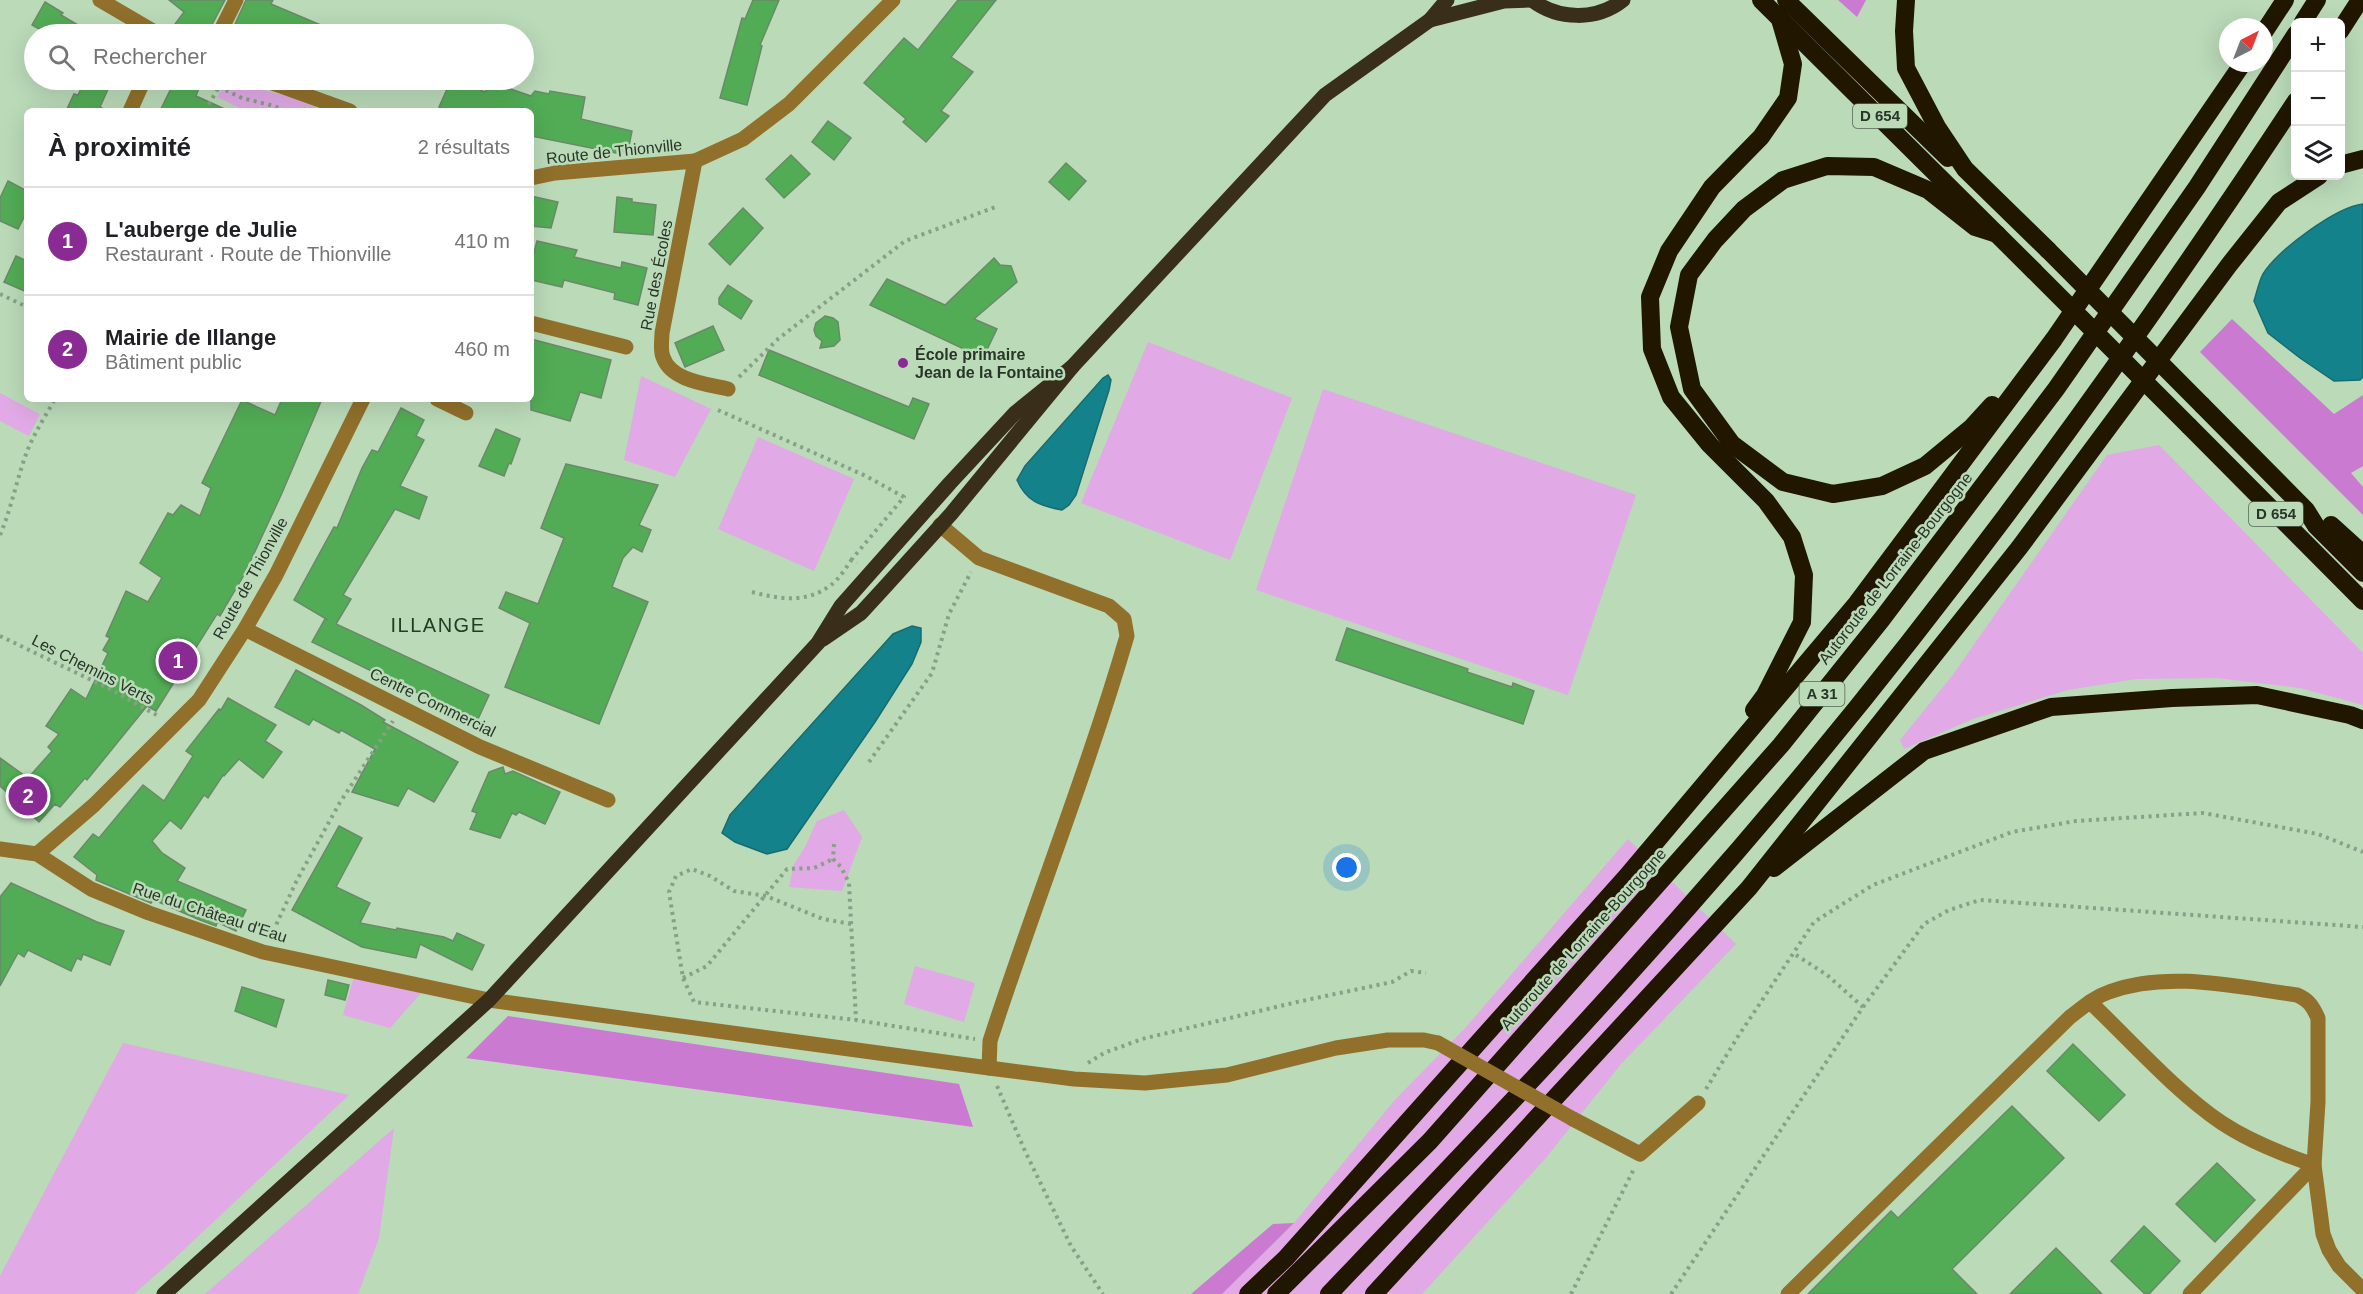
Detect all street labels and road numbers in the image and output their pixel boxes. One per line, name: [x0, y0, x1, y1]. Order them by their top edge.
road number: D 654: [1853, 104, 1907, 128]
street label: Route de Thionville: [545, 136, 683, 167]
street label: Rue des Écoles: [636, 218, 676, 332]
street label: Autoroute de Lorraine-Bourgogne: [1815, 469, 1976, 667]
road number: D 654: [2249, 502, 2303, 526]
street label: Route de Thionville: [210, 514, 291, 642]
street label: Les Chemins Verts: [29, 631, 156, 708]
street label: Centre Commercial: [367, 665, 498, 740]
road number: A 31: [1800, 682, 1844, 706]
street label: Autoroute de Lorraine-Bourgogne: [1497, 845, 1670, 1034]
street label: Rue du Château d'Eau: [130, 879, 289, 945]

